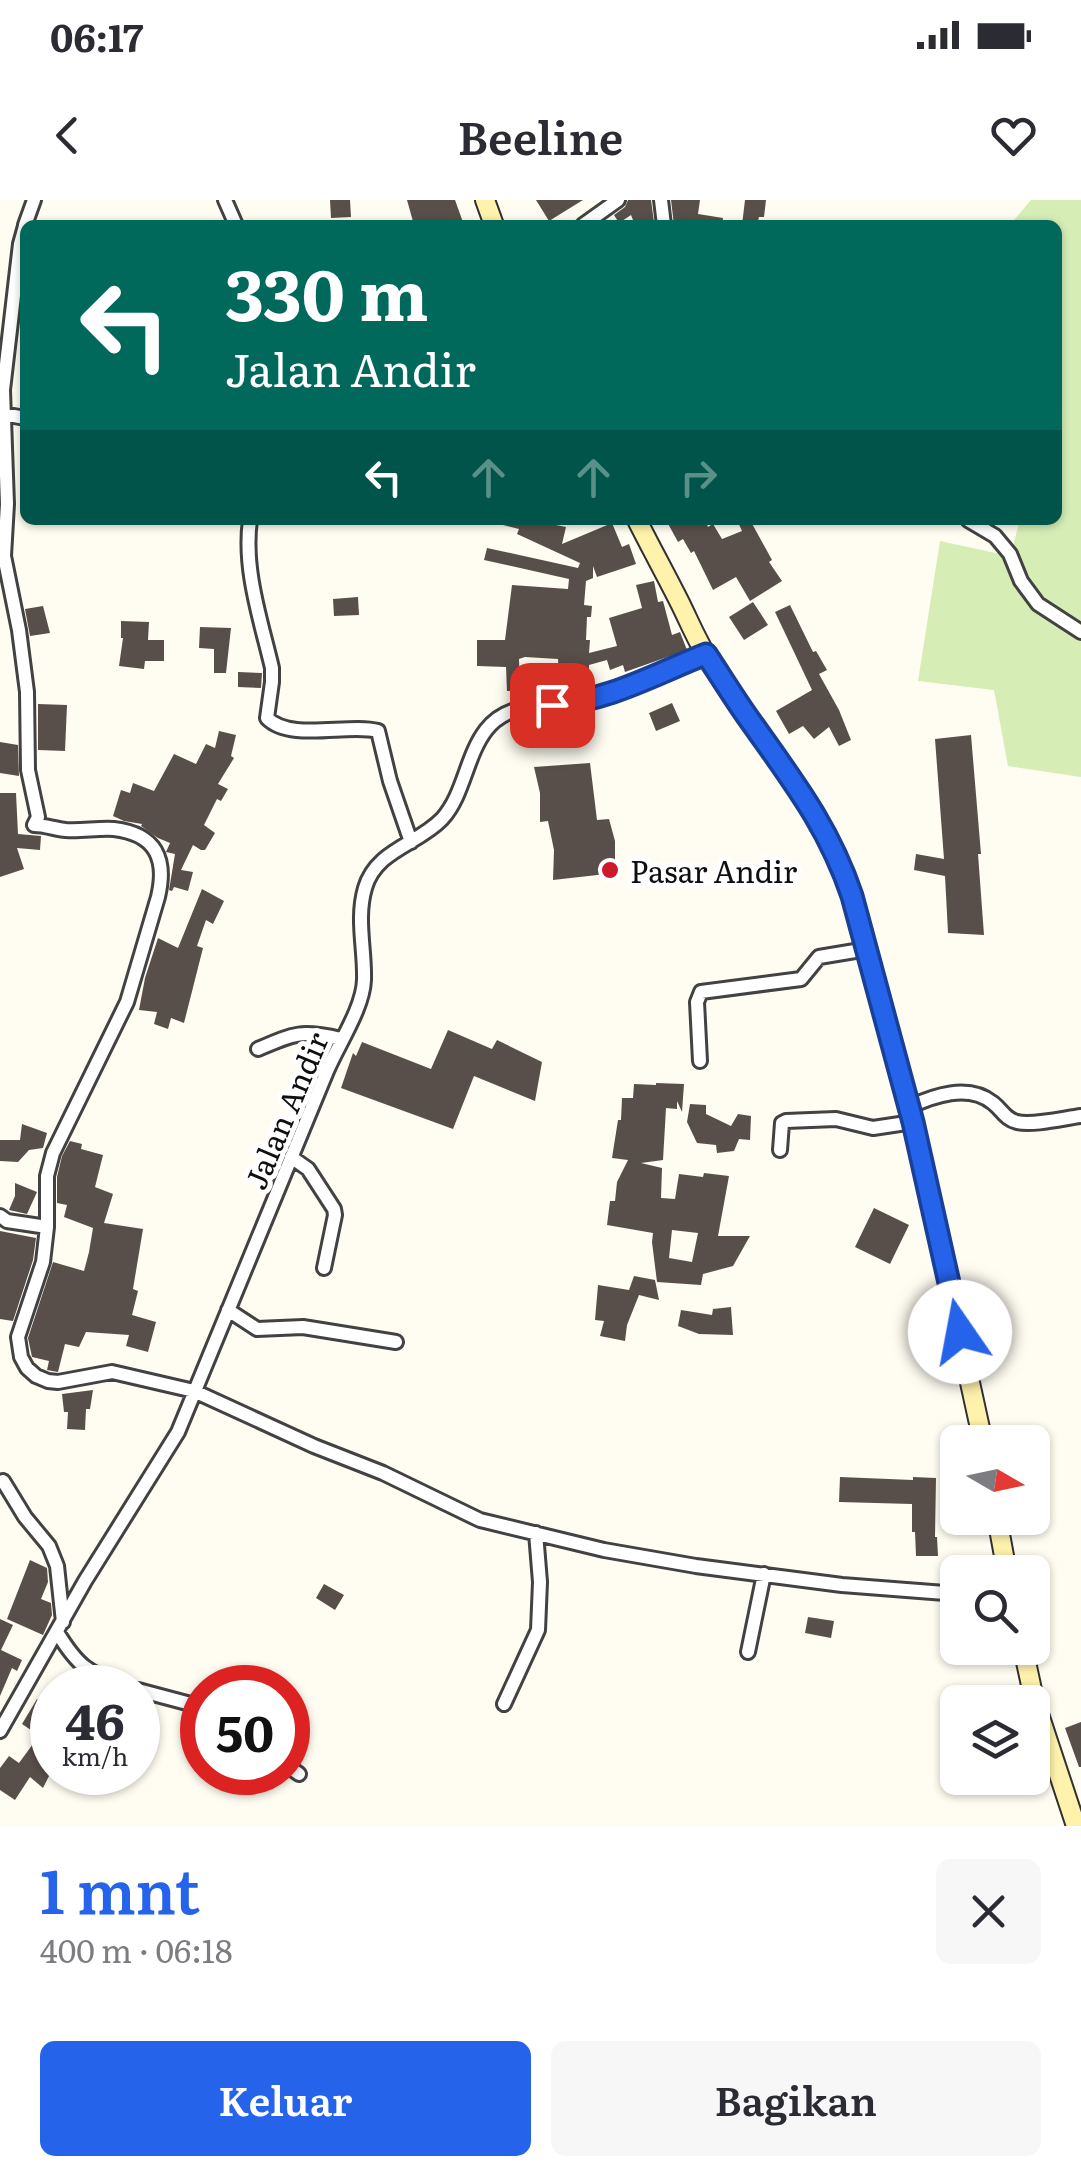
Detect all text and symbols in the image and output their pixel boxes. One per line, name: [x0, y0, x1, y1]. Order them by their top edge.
text: 06:17: [50, 7, 143, 64]
text: Beeline: [458, 102, 623, 169]
icon: back: [40, 108, 95, 163]
icon: heart: [986, 108, 1041, 163]
text: 330 m: [225, 239, 429, 343]
icon: left: [60, 260, 190, 390]
text: Jalan Andir: [225, 334, 476, 401]
icon: left: [356, 450, 411, 505]
icon: ahead: [461, 450, 516, 505]
icon: ahead: [566, 450, 621, 505]
icon: right: [671, 450, 726, 505]
pin: [510, 663, 595, 748]
icon: arrive: [525, 678, 580, 733]
place label: Pasar Andir: [630, 848, 797, 892]
marker: Pasar Andir: [599, 859, 621, 881]
street label: Jalan Andir: [232, 1024, 338, 1196]
position arrow: [908, 1280, 1012, 1384]
north arrow: [940, 1425, 1050, 1535]
map controls: [940, 1425, 1050, 1795]
button: search: [940, 1555, 1050, 1665]
speed limit sign: 50: [180, 1665, 310, 1795]
text: 46: [65, 1681, 125, 1755]
button: layers: [940, 1685, 1050, 1795]
text: km/h: [62, 1737, 128, 1774]
text: 1 mnt: [40, 1843, 200, 1932]
button: close: [936, 1859, 1041, 1964]
text: 400 m · 06:18: [40, 1925, 233, 1973]
button: Keluar: [40, 2041, 531, 2156]
button: Bagikan: [551, 2041, 1041, 2156]

